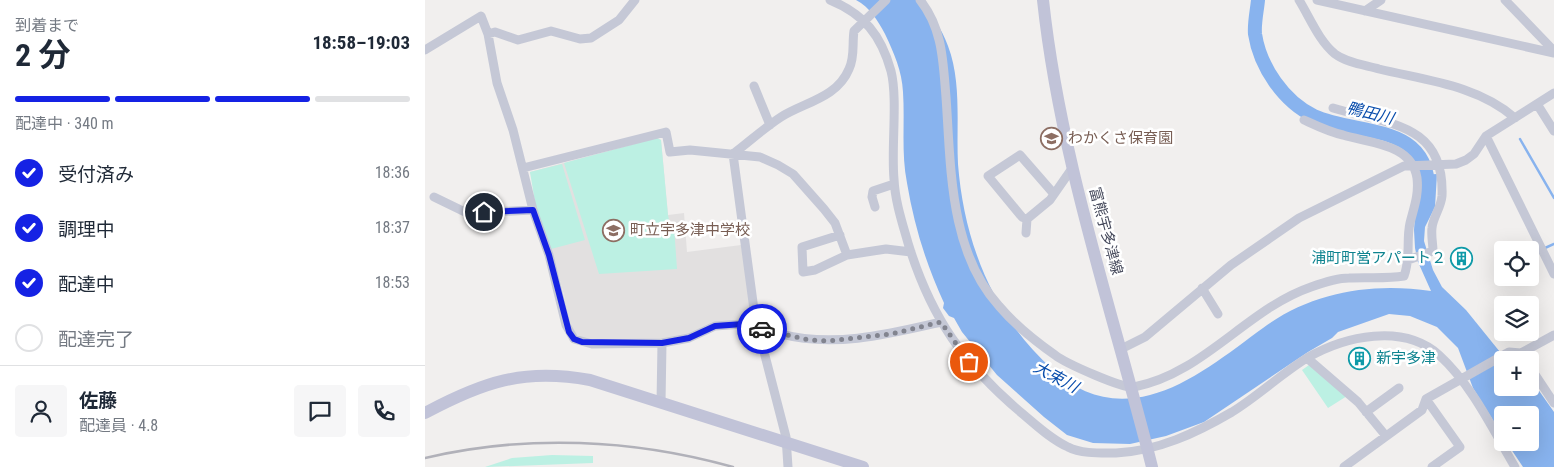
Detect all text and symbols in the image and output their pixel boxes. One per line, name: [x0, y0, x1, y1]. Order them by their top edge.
text: 到着まで: [15, 16, 79, 35]
text: 18:58–19:03: [312, 31, 410, 54]
text: 2 分: [15, 36, 71, 74]
water label: 鴨田川: [1344, 98, 1398, 129]
text: 配達中 · 340 m: [15, 114, 114, 133]
school or university icon: わかくさ保育園: [1040, 126, 1064, 150]
place label: わかくさ保育園: [1068, 129, 1173, 147]
icon: check: [15, 159, 43, 187]
text: 受付済み: [58, 163, 134, 186]
text: 18:36: [375, 163, 410, 182]
street label: 富熊宇多津線: [1086, 185, 1126, 277]
pin: [463, 191, 505, 233]
icon: home: [470, 198, 498, 226]
icon: check: [15, 214, 43, 242]
text: 調理中: [58, 218, 115, 241]
text: 18:37: [375, 218, 410, 237]
school or university icon: 町立宇多津中学校: [602, 218, 626, 242]
place label: 町立宇多津中学校: [630, 221, 750, 239]
map controls: [1494, 241, 1539, 451]
button: locate: [1494, 241, 1539, 286]
building icon: 浦町町営アパート２: [1450, 246, 1474, 270]
place label: 浦町町営アパート２: [1311, 249, 1446, 267]
icon: check: [15, 269, 43, 297]
text: 配達中: [58, 273, 115, 296]
text: 18:53: [375, 273, 410, 292]
button: layers: [1494, 296, 1539, 341]
courier: [737, 304, 787, 354]
icon: car: [748, 315, 776, 343]
text: 配達完了: [58, 328, 134, 351]
pin: [948, 341, 990, 383]
building icon: 新宇多津: [1348, 346, 1372, 370]
icon: bag: [955, 348, 983, 376]
place label: 新宇多津: [1376, 349, 1436, 367]
button: +: [1494, 351, 1539, 396]
water label: 大束川: [1030, 357, 1083, 398]
button: person: [15, 385, 67, 437]
button: chat: [294, 385, 346, 437]
button: phone: [358, 385, 410, 437]
text: 佐藤: [79, 389, 117, 412]
button: −: [1494, 406, 1539, 451]
text: 配達員 · 4.8: [79, 416, 158, 435]

